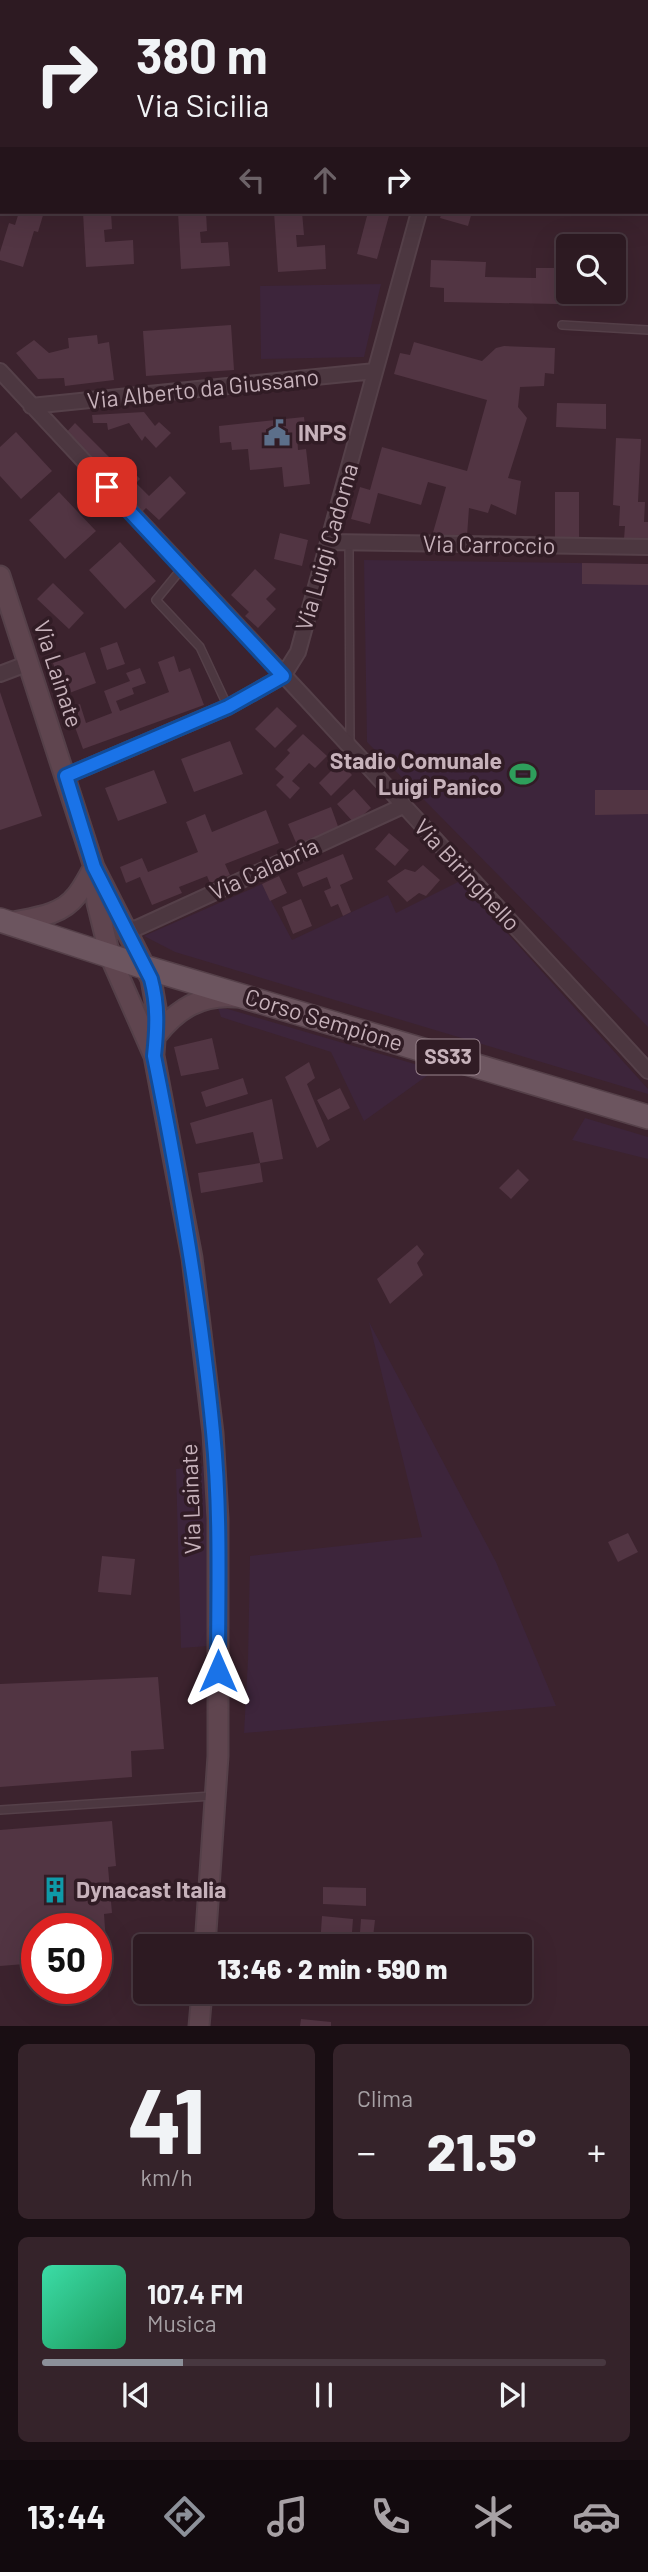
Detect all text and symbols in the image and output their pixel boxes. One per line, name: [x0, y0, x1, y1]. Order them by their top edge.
text: 380 m: [136, 25, 268, 84]
icon: right: [21, 28, 112, 119]
text: Via Sicilia: [136, 85, 269, 123]
icon: left: [233, 161, 271, 199]
icon: ahead: [306, 161, 344, 199]
icon: right: [379, 161, 417, 199]
map controls: [556, 234, 626, 304]
button: search: [556, 234, 626, 304]
street label: Via Alberto da Giussano: [86, 362, 320, 414]
public building icon: INPS: [262, 418, 292, 448]
place label: INPS: [298, 418, 347, 446]
pin: [77, 457, 137, 517]
street label: Via Luigi Cadorna: [289, 460, 363, 634]
icon: arrive: [88, 468, 126, 506]
street label: Via Carroccio: [422, 529, 556, 559]
street label: Via Lainate: [29, 617, 89, 731]
place label: Stadio Comunale Luigi Panico: [330, 746, 502, 800]
sports icon: Stadio Comunale Luigi Panico: [508, 759, 538, 789]
street label: Via Biringhello: [409, 813, 527, 936]
street label: Via Calabria: [205, 831, 322, 905]
street label: Corso Sempione: [242, 982, 406, 1056]
road number: SS33: [416, 1040, 480, 1074]
street label: Via Lainate: [174, 1443, 206, 1555]
position arrow: [181, 1634, 255, 1708]
building icon: Dynacast Italia: [40, 1875, 70, 1905]
place label: Dynacast Italia: [76, 1875, 226, 1903]
speed limit sign: 50: [21, 1913, 112, 2004]
text: 13:46 · 2 min · 590 m: [218, 1953, 447, 1984]
text: 41: [127, 2063, 206, 2172]
text: Clima: [357, 2084, 413, 2112]
text: 21.5°: [427, 2119, 536, 2181]
text: −: [357, 2128, 376, 2174]
text: +: [587, 2128, 606, 2174]
text: km/h: [140, 2163, 193, 2191]
text: 107.4 FM: [147, 2278, 243, 2309]
text: Musica: [147, 2309, 216, 2337]
icon: previous: [117, 2376, 155, 2414]
icon: pause: [305, 2376, 343, 2414]
icon: next: [493, 2376, 531, 2414]
icon: directions: [160, 2492, 209, 2541]
icon: music: [263, 2492, 312, 2541]
icon: phone: [366, 2492, 415, 2541]
icon: climate: [469, 2492, 518, 2541]
icon: car: [572, 2492, 621, 2541]
text: 13:44: [27, 2497, 106, 2535]

